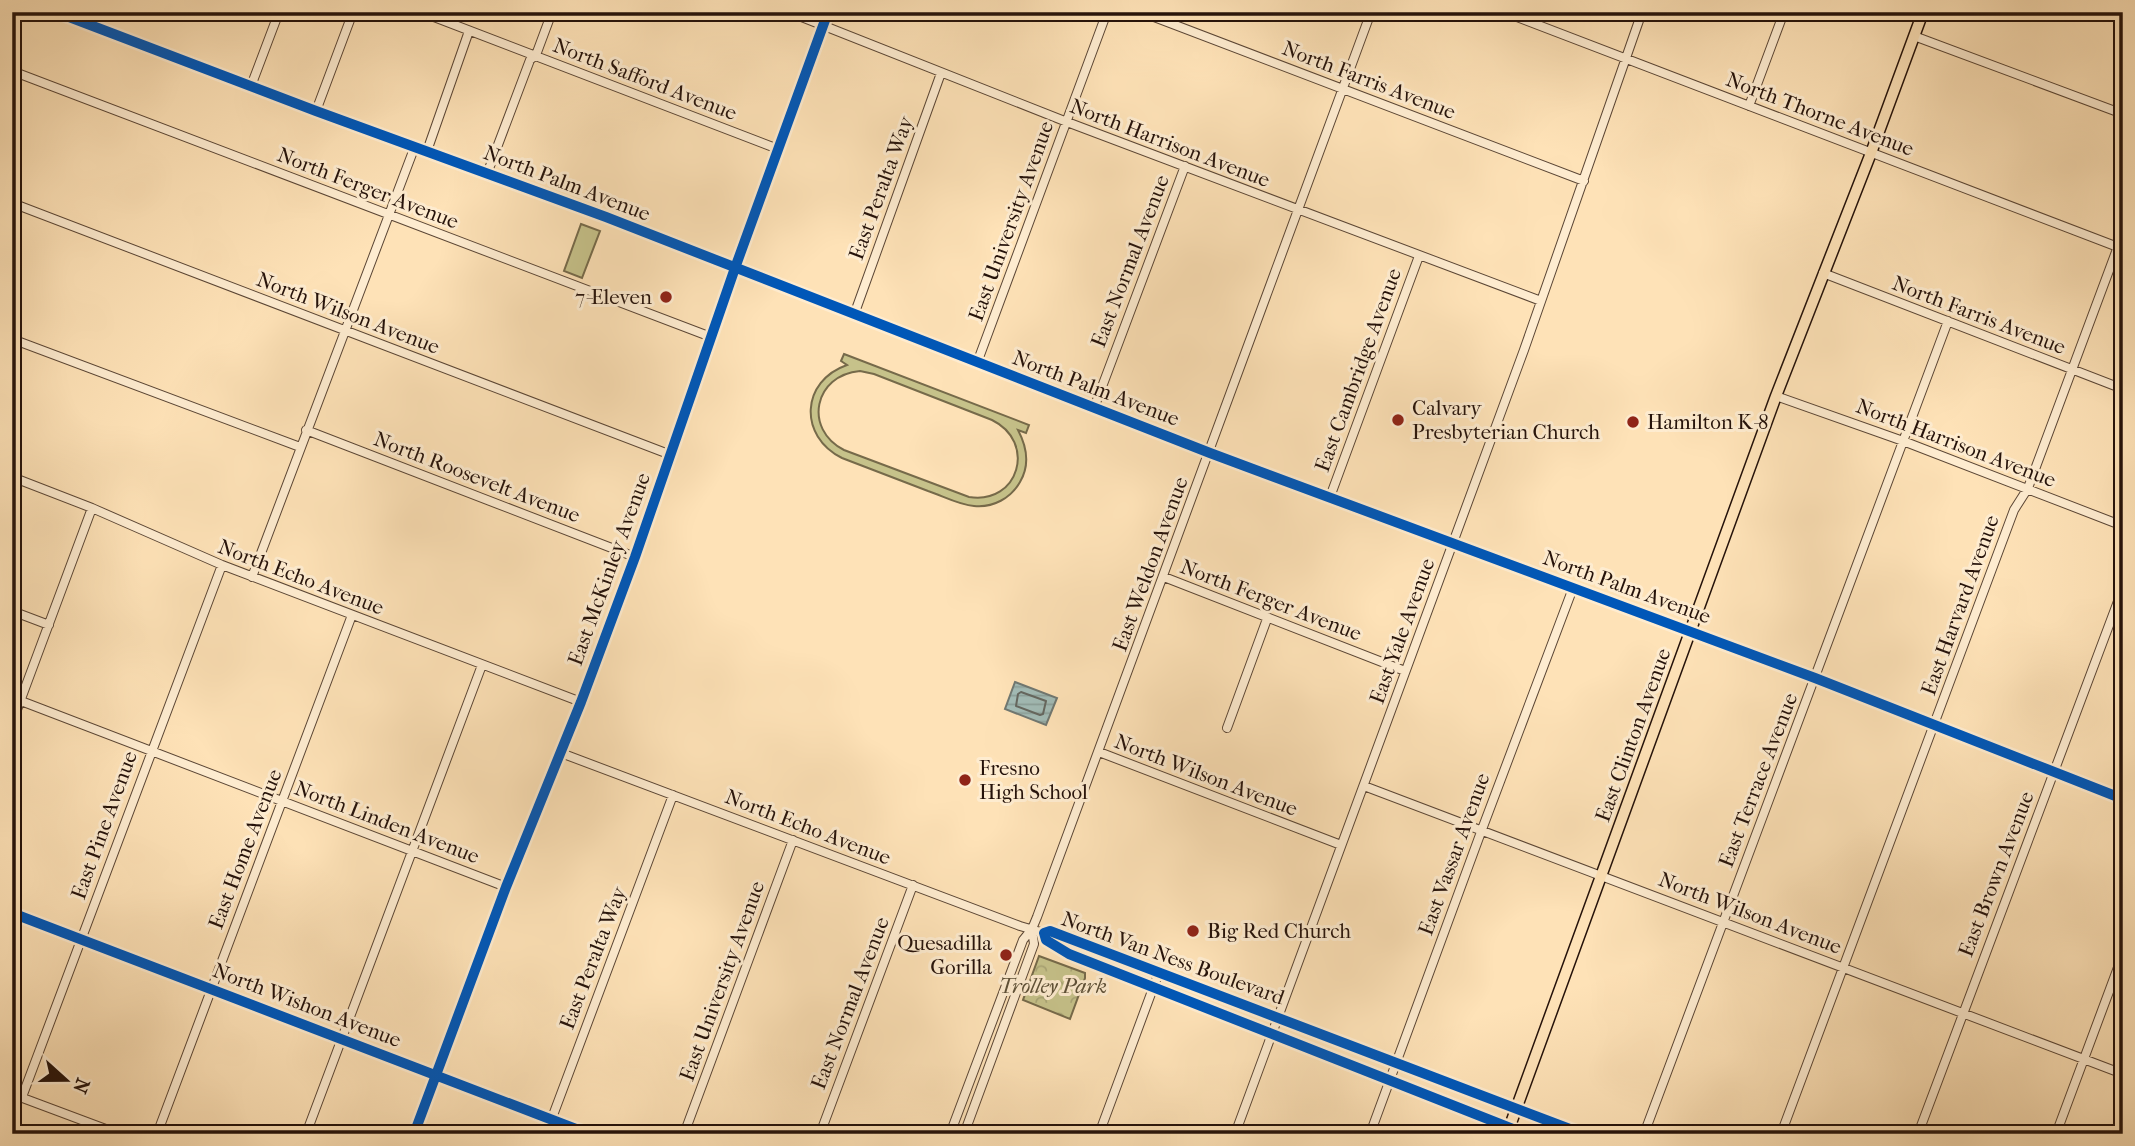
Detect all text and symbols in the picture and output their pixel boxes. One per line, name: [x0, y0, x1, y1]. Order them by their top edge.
street label: North Safford Avenue: [550, 33, 740, 125]
street label: North Farris Avenue: [1279, 36, 1459, 124]
street label: North Thorne Avenue: [1723, 67, 1917, 161]
street label: North Harrison Avenue: [1067, 94, 1273, 192]
street label: East Peralta Way: [844, 112, 918, 263]
street label: East University Avenue: [964, 118, 1058, 324]
street label: North Palm Avenue: [480, 140, 654, 226]
street label: North Ferger Avenue: [274, 142, 462, 234]
street label: East Normal Avenue: [1086, 171, 1174, 351]
street label: East Cambridge Avenue: [1310, 265, 1406, 475]
street label: North Wilson Avenue: [253, 267, 443, 359]
street label: North Farris Avenue: [1889, 271, 2069, 359]
place label: 7-Eleven: [575, 285, 652, 309]
marker: 7-Eleven: [658, 289, 674, 305]
street label: North Palm Avenue: [1009, 345, 1183, 431]
street label: North Harrison Avenue: [1853, 394, 2059, 492]
place label: Calvary Presbyterian Church: [1412, 396, 1600, 444]
place label: Hamilton K-8: [1647, 410, 1769, 434]
marker: Calvary Presbyterian Church: [1390, 412, 1406, 428]
marker: Hamilton K-8: [1625, 414, 1641, 430]
street label: North Roosevelt Avenue: [371, 427, 583, 527]
street label: East McKinley Avenue: [563, 469, 655, 669]
street label: East Weldon Avenue: [1107, 473, 1193, 655]
street label: East Harvard Avenue: [1916, 512, 2004, 698]
street label: North Echo Avenue: [215, 534, 387, 620]
street label: North Palm Avenue: [1540, 546, 1714, 628]
street label: North Ferger Avenue: [1177, 554, 1365, 646]
street label: East Yale Avenue: [1365, 555, 1439, 707]
street label: East Clinton Avenue: [1590, 645, 1676, 825]
street label: East Terrace Avenue: [1714, 690, 1802, 870]
street label: North Wilson Avenue: [1111, 729, 1301, 821]
street label: East Pine Avenue: [66, 748, 142, 902]
place label: Fresno High School: [979, 756, 1088, 804]
street label: East Home Avenue: [203, 766, 287, 932]
street label: East Vassar Avenue: [1414, 770, 1494, 938]
marker: Fresno High School: [957, 772, 973, 788]
street label: North Linden Avenue: [291, 776, 483, 868]
street label: North Echo Avenue: [722, 784, 894, 870]
street label: East Brown Avenue: [1953, 788, 2039, 960]
street label: North Wilson Avenue: [1655, 867, 1845, 959]
street label: East University Avenue: [675, 878, 769, 1084]
street label: East Peralta Way: [555, 883, 631, 1033]
street label: North Van Ness Boulevard: [1058, 906, 1288, 1010]
street label: East Normal Avenue: [806, 913, 894, 1093]
place label: Big Red Church: [1207, 919, 1351, 943]
marker: Big Red Church: [1185, 923, 1201, 939]
place label: Quesadilla Gorilla: [897, 931, 992, 979]
marker: Quesadilla Gorilla: [998, 947, 1014, 963]
street label: North Wishon Avenue: [209, 958, 405, 1052]
park label: Trolley Park: [999, 974, 1107, 998]
north arrow: [32, 1044, 102, 1114]
text: N: [68, 1075, 94, 1097]

